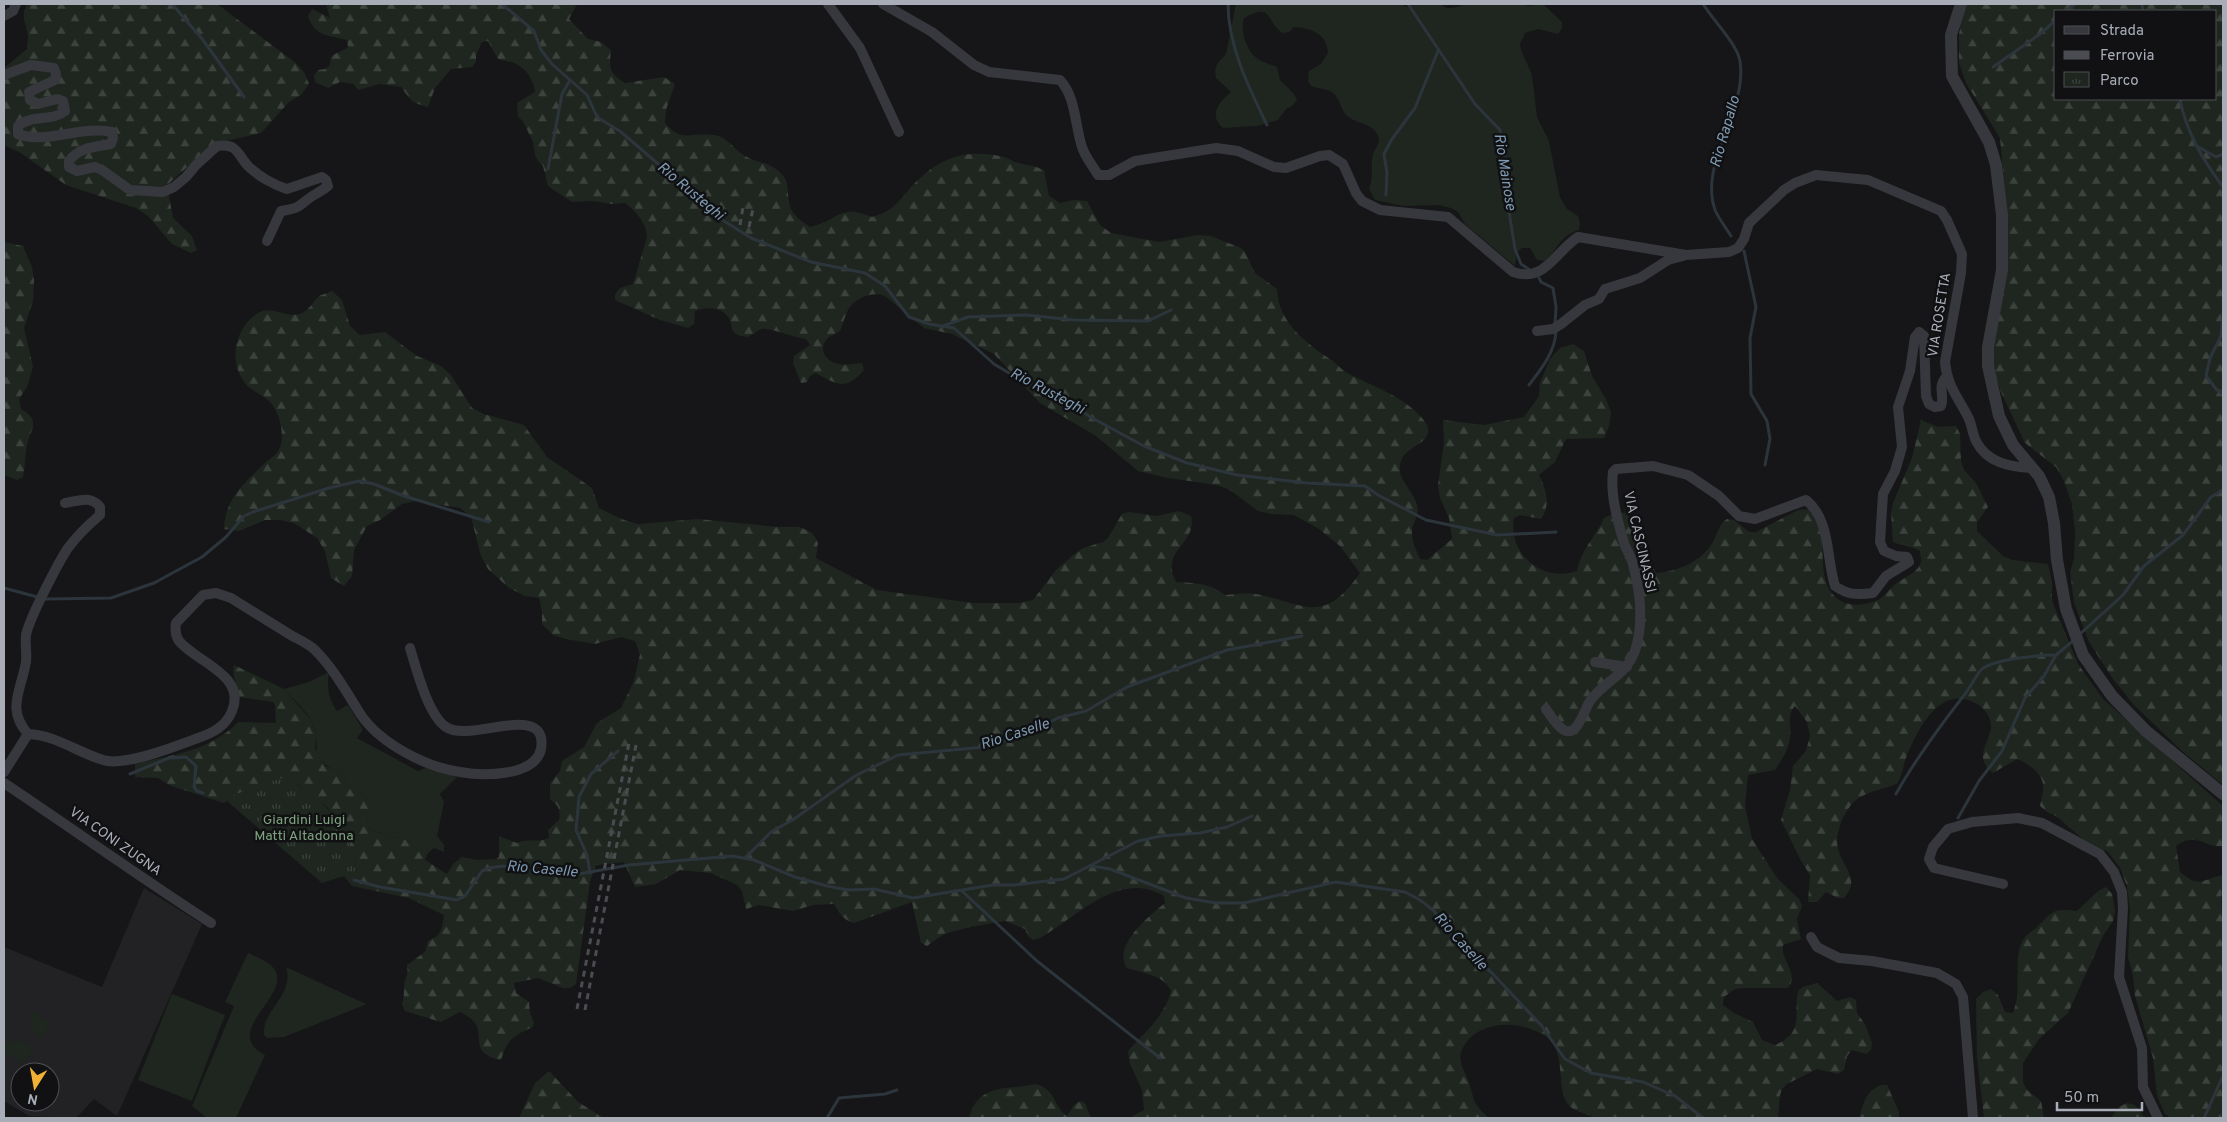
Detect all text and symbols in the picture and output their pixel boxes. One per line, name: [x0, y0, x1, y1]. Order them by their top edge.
legend: [2054, 10, 2217, 100]
text: Strada: [2100, 22, 2144, 41]
text: Ferrovia: [2100, 47, 2154, 66]
text: Parco: [2100, 72, 2139, 91]
water label: Rio Rapallo: [1707, 94, 1745, 170]
water label: Rio Mainose: [1489, 132, 1519, 212]
water label: Rio Rusteghi: [653, 158, 728, 226]
street label: VIA ROSETTA: [1925, 271, 1955, 359]
water label: Rio Rusteghi: [1006, 364, 1089, 420]
street label: VIA CASCINASSI: [1619, 489, 1659, 595]
water label: Rio Caselle: [978, 715, 1052, 755]
street label: VIA CONI ZUGNA: [66, 804, 164, 880]
park label: Giardini Luigi Matti Altadonna: [254, 812, 354, 845]
water label: Rio Caselle: [506, 857, 579, 883]
water label: Rio Caselle: [1429, 909, 1491, 975]
north arrow: [10, 1062, 60, 1112]
scale bar: [2057, 1080, 2142, 1112]
text: N: [26, 1089, 39, 1108]
text: 50 m: [2064, 1089, 2099, 1108]

